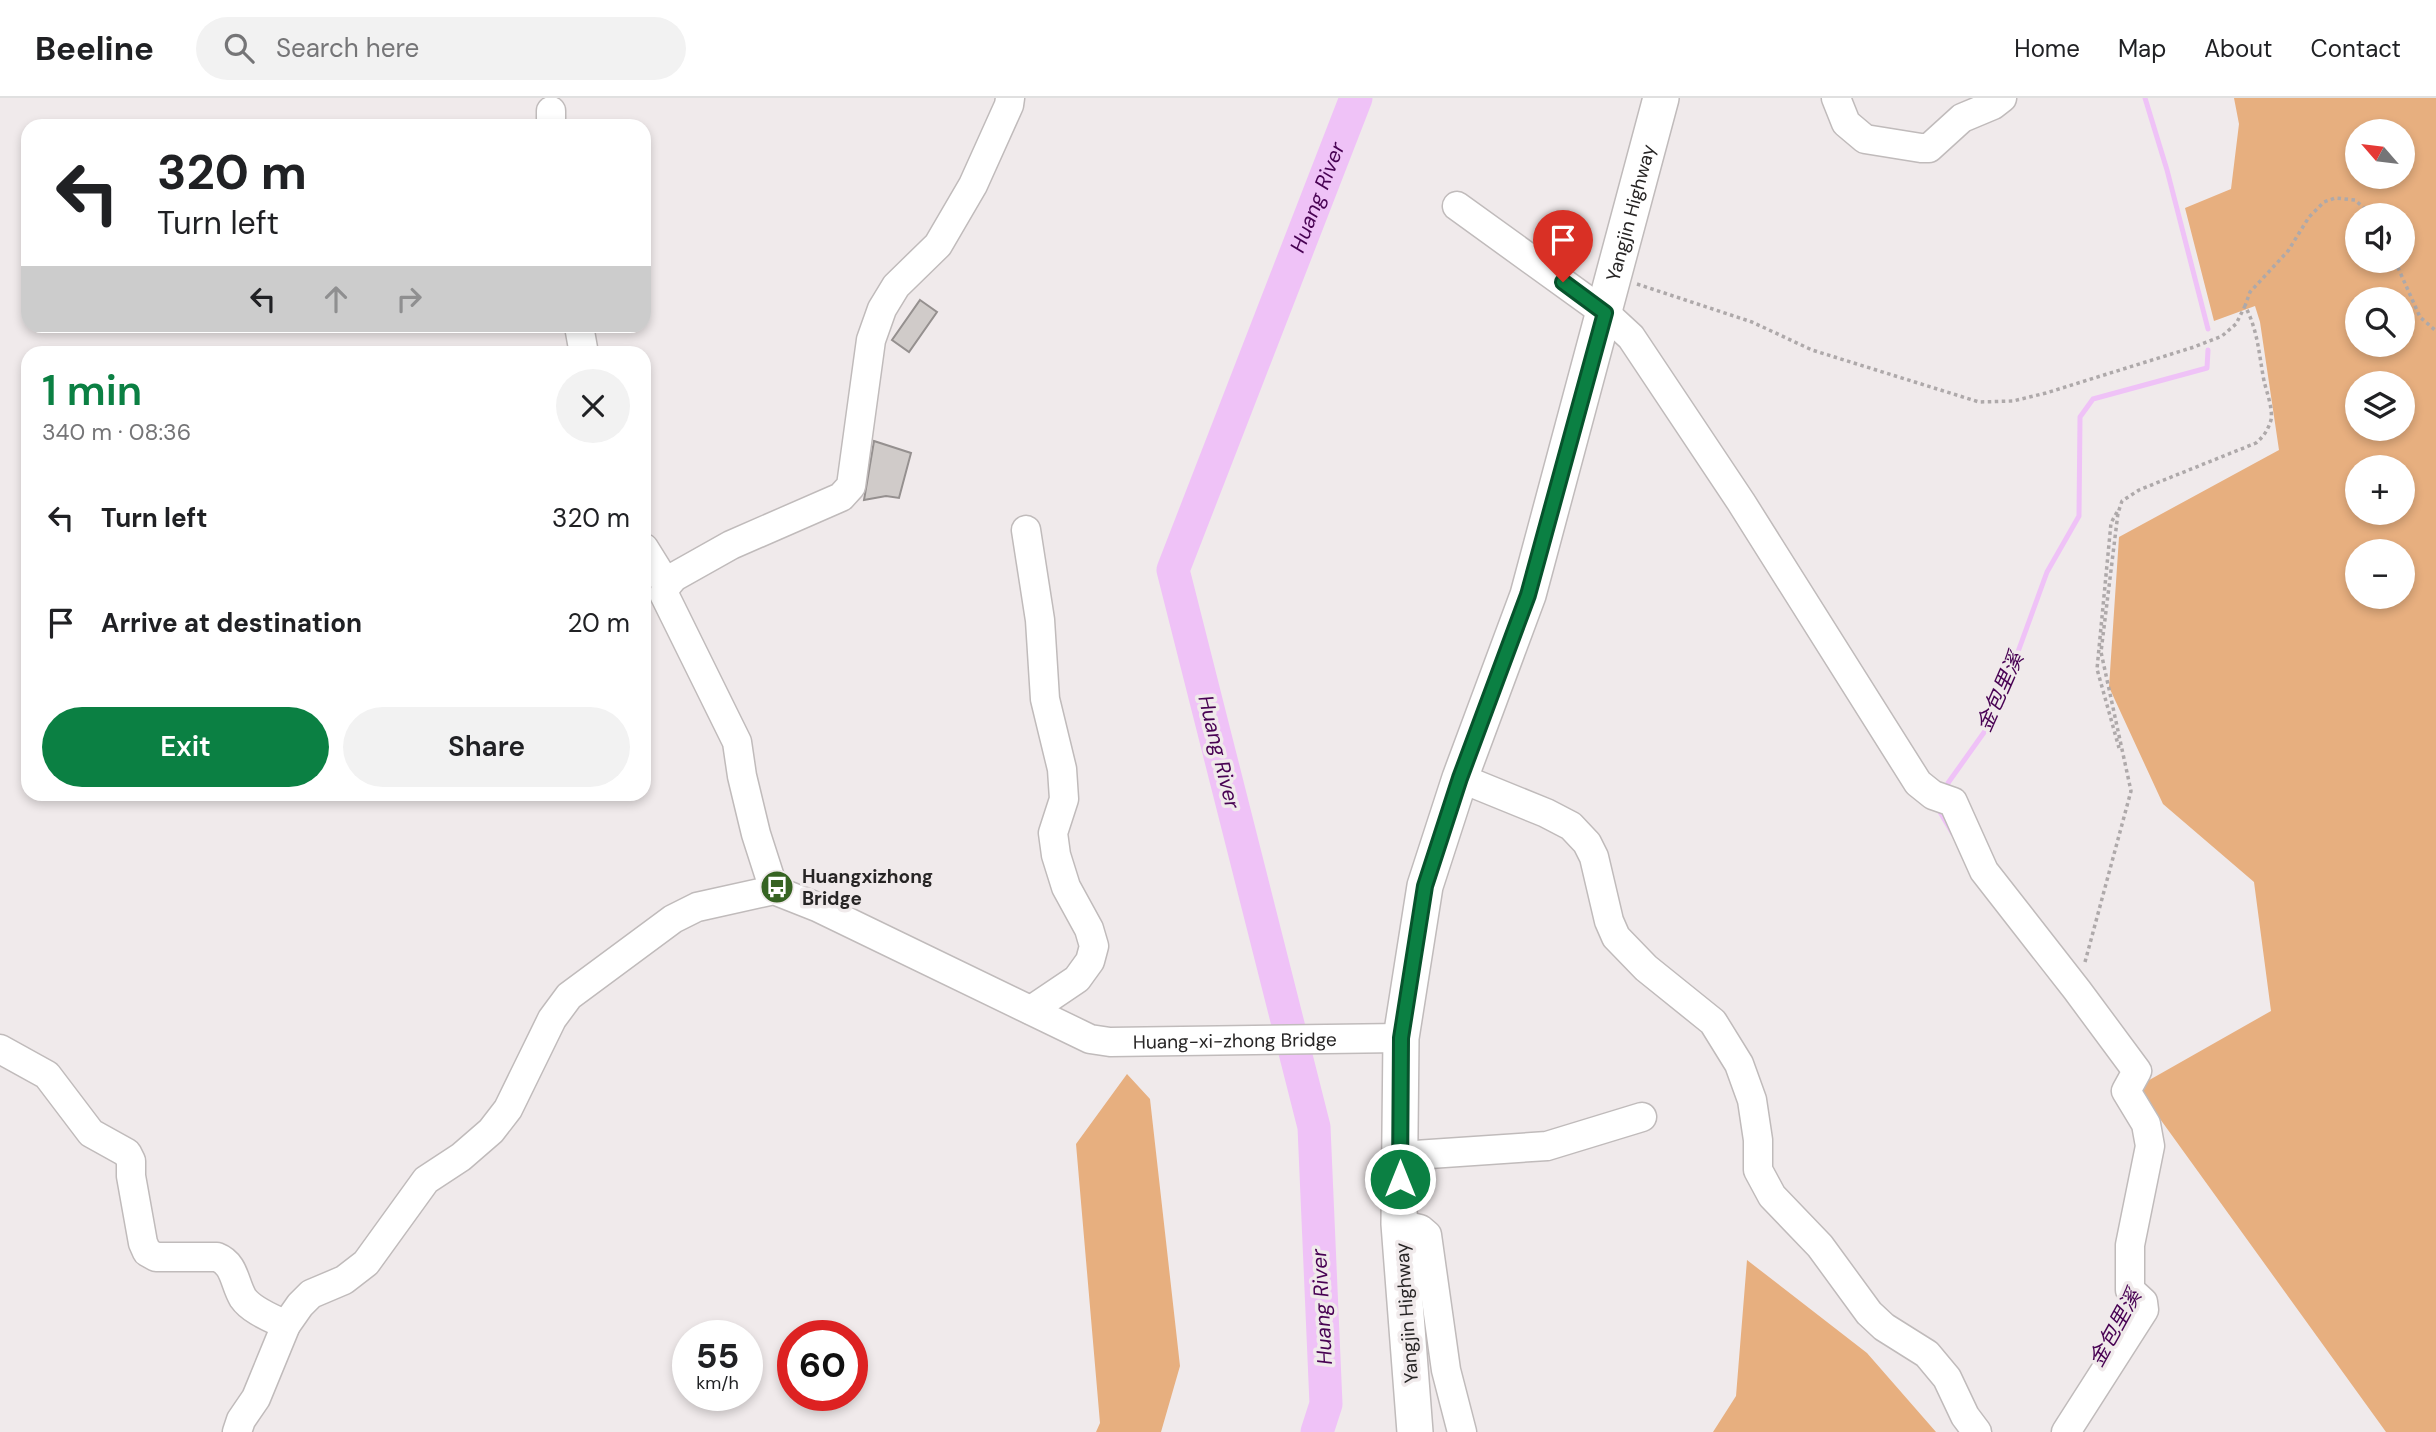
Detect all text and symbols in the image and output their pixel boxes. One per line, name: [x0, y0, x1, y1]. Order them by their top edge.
search box: [196, 17, 686, 80]
text: Beeline: [35, 27, 154, 70]
icon: search: [220, 29, 258, 67]
text: Search here: [276, 31, 419, 65]
text: Home: [2014, 33, 2080, 64]
text: Map: [2118, 33, 2166, 64]
text: About: [2204, 33, 2273, 64]
text: Contact: [2311, 33, 2401, 64]
north arrow: [2345, 119, 2415, 189]
map controls: [2345, 119, 2415, 609]
water label: Huang River: [1283, 137, 1352, 256]
text: 320 m: [157, 140, 307, 204]
street label: Yangjin Highway: [1600, 141, 1661, 284]
icon: left: [42, 147, 133, 238]
text: Turn left: [157, 202, 279, 244]
button: sound: [2345, 203, 2415, 273]
pin: [1533, 210, 1593, 282]
icon: arrive: [1544, 221, 1582, 259]
icon: left: [244, 280, 282, 318]
icon: ahead: [317, 280, 355, 318]
icon: right: [390, 280, 428, 318]
button: search: [2345, 287, 2415, 357]
text: 1 min: [42, 363, 142, 418]
button: close: [556, 369, 630, 443]
button: layers: [2345, 371, 2415, 441]
text: 340 m · 08:36: [42, 417, 191, 447]
button: +: [2345, 455, 2415, 525]
icon: left: [42, 499, 80, 537]
text: Turn left: [101, 501, 208, 535]
text: 320 m: [552, 501, 630, 535]
button: −: [2345, 539, 2415, 609]
icon: arrive: [42, 604, 80, 642]
text: Arrive at destination: [101, 606, 362, 640]
text: 20 m: [567, 606, 630, 640]
water label: 金包里溪: [1970, 645, 2031, 736]
water label: Huang River: [1191, 692, 1247, 813]
button: Exit: [42, 707, 329, 787]
button: Share: [343, 707, 630, 787]
place label: Huangxizhong Bridge: [802, 864, 933, 911]
bus stop icon: Huangxizhong Bridge: [758, 868, 796, 906]
street label: Huang-xi-zhong Bridge: [1133, 1027, 1337, 1055]
position arrow: [1363, 1142, 1437, 1216]
street label: Yangjin Highway: [1389, 1241, 1424, 1384]
water label: Huang River: [1305, 1247, 1339, 1366]
water label: 金包里溪: [2082, 1282, 2149, 1372]
speed limit sign: 60: [777, 1320, 868, 1411]
text: 55: [696, 1333, 739, 1379]
text: km/h: [696, 1371, 739, 1395]

